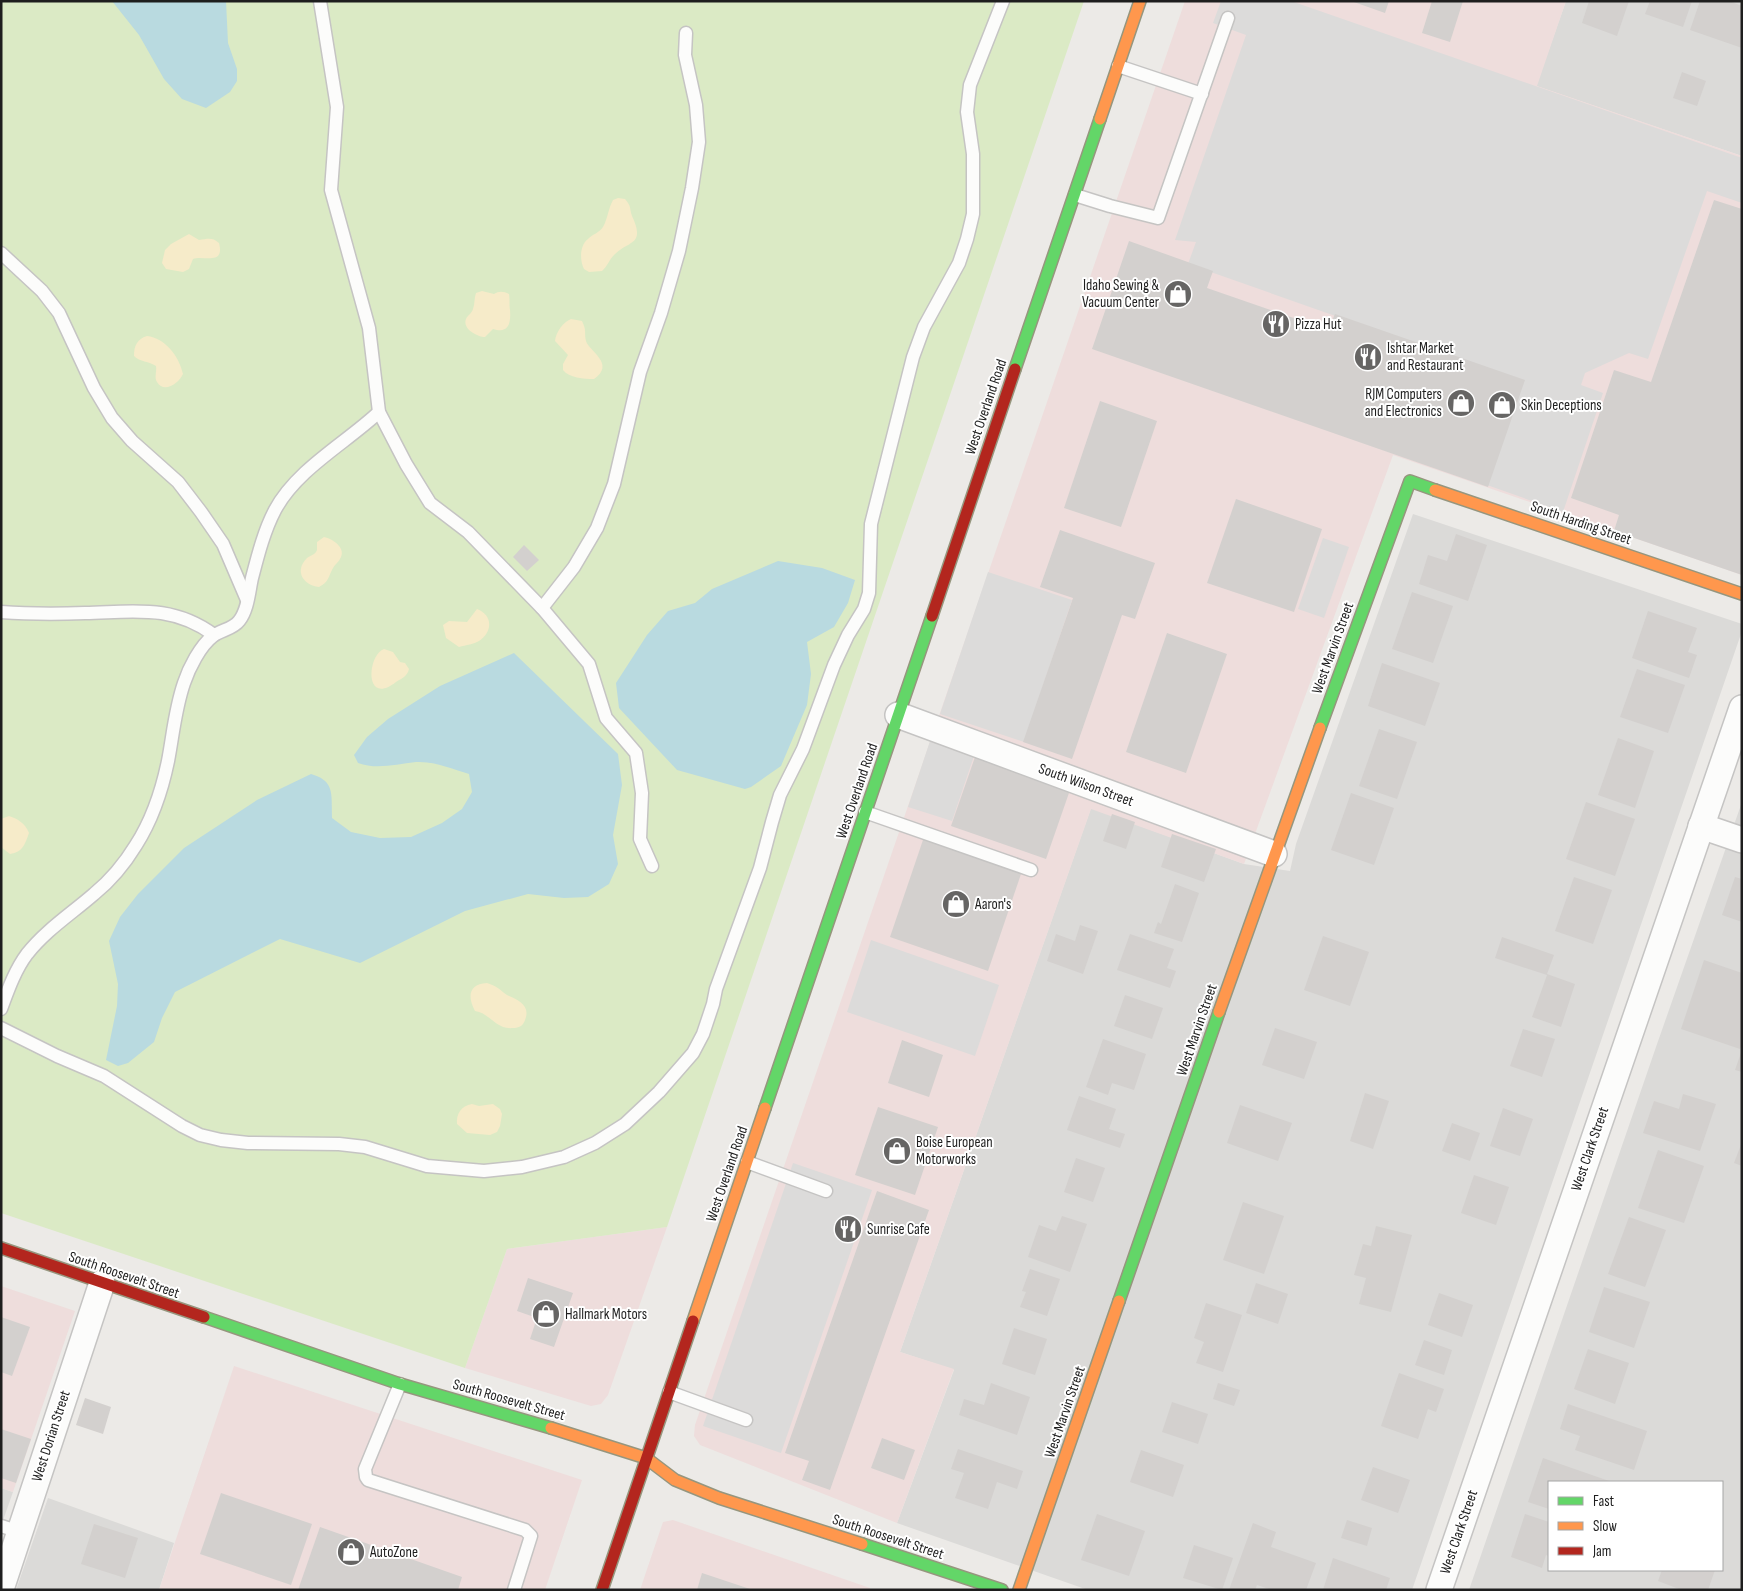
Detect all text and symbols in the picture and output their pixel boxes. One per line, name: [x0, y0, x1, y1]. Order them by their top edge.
place label: Idaho Sewing & Vacuum Center: [1082, 276, 1160, 312]
shop icon: Idaho Sewing & Vacuum Center: [1163, 279, 1193, 309]
restaurant icon: Pizza Hut: [1261, 309, 1291, 339]
place label: Pizza Hut: [1295, 315, 1342, 334]
place label: Ishtar Market and Restaurant: [1387, 339, 1464, 375]
restaurant icon: Ishtar Market and Restaurant: [1353, 342, 1383, 372]
street label: West Overland Road: [961, 357, 1011, 457]
place label: RJM Computers and Electronics: [1365, 385, 1442, 421]
shop icon: RJM Computers and Electronics: [1446, 388, 1476, 418]
shop icon: Skin Deceptions: [1487, 390, 1517, 420]
place label: Skin Deceptions: [1521, 396, 1602, 415]
street label: South Harding Street: [1528, 497, 1634, 549]
street label: West Marvin Street: [1308, 599, 1358, 696]
street label: West Overland Road: [832, 741, 882, 841]
street label: South Wilson Street: [1036, 759, 1136, 811]
shop icon: Aaron's: [941, 889, 971, 919]
place label: Aaron's: [974, 895, 1011, 914]
street label: West Marvin Street: [1172, 981, 1222, 1078]
street label: West Clark Street: [1567, 1104, 1613, 1194]
street label: West Overland Road: [702, 1124, 752, 1224]
place label: Boise European Motorworks: [916, 1133, 993, 1169]
shop icon: Boise European Motorworks: [882, 1136, 912, 1166]
restaurant icon: Sunrise Cafe: [833, 1214, 863, 1244]
place label: Sunrise Cafe: [867, 1220, 930, 1239]
street label: South Roosevelt Street: [66, 1247, 182, 1303]
shop icon: Hallmark Motors: [531, 1299, 561, 1329]
place label: Hallmark Motors: [565, 1305, 647, 1324]
street label: West Marvin Street: [1040, 1363, 1090, 1460]
street label: South Roosevelt Street: [451, 1375, 568, 1425]
street label: West Dorian Street: [27, 1388, 75, 1484]
legend: [1548, 1481, 1723, 1571]
street label: West Clark Street: [1436, 1487, 1482, 1577]
text: Fast: [1593, 1492, 1615, 1511]
street label: South Roosevelt Street: [830, 1510, 946, 1564]
text: Slow: [1593, 1517, 1617, 1536]
shop icon: AutoZone: [336, 1537, 366, 1567]
text: Jam: [1592, 1542, 1611, 1561]
place label: AutoZone: [369, 1543, 418, 1562]

